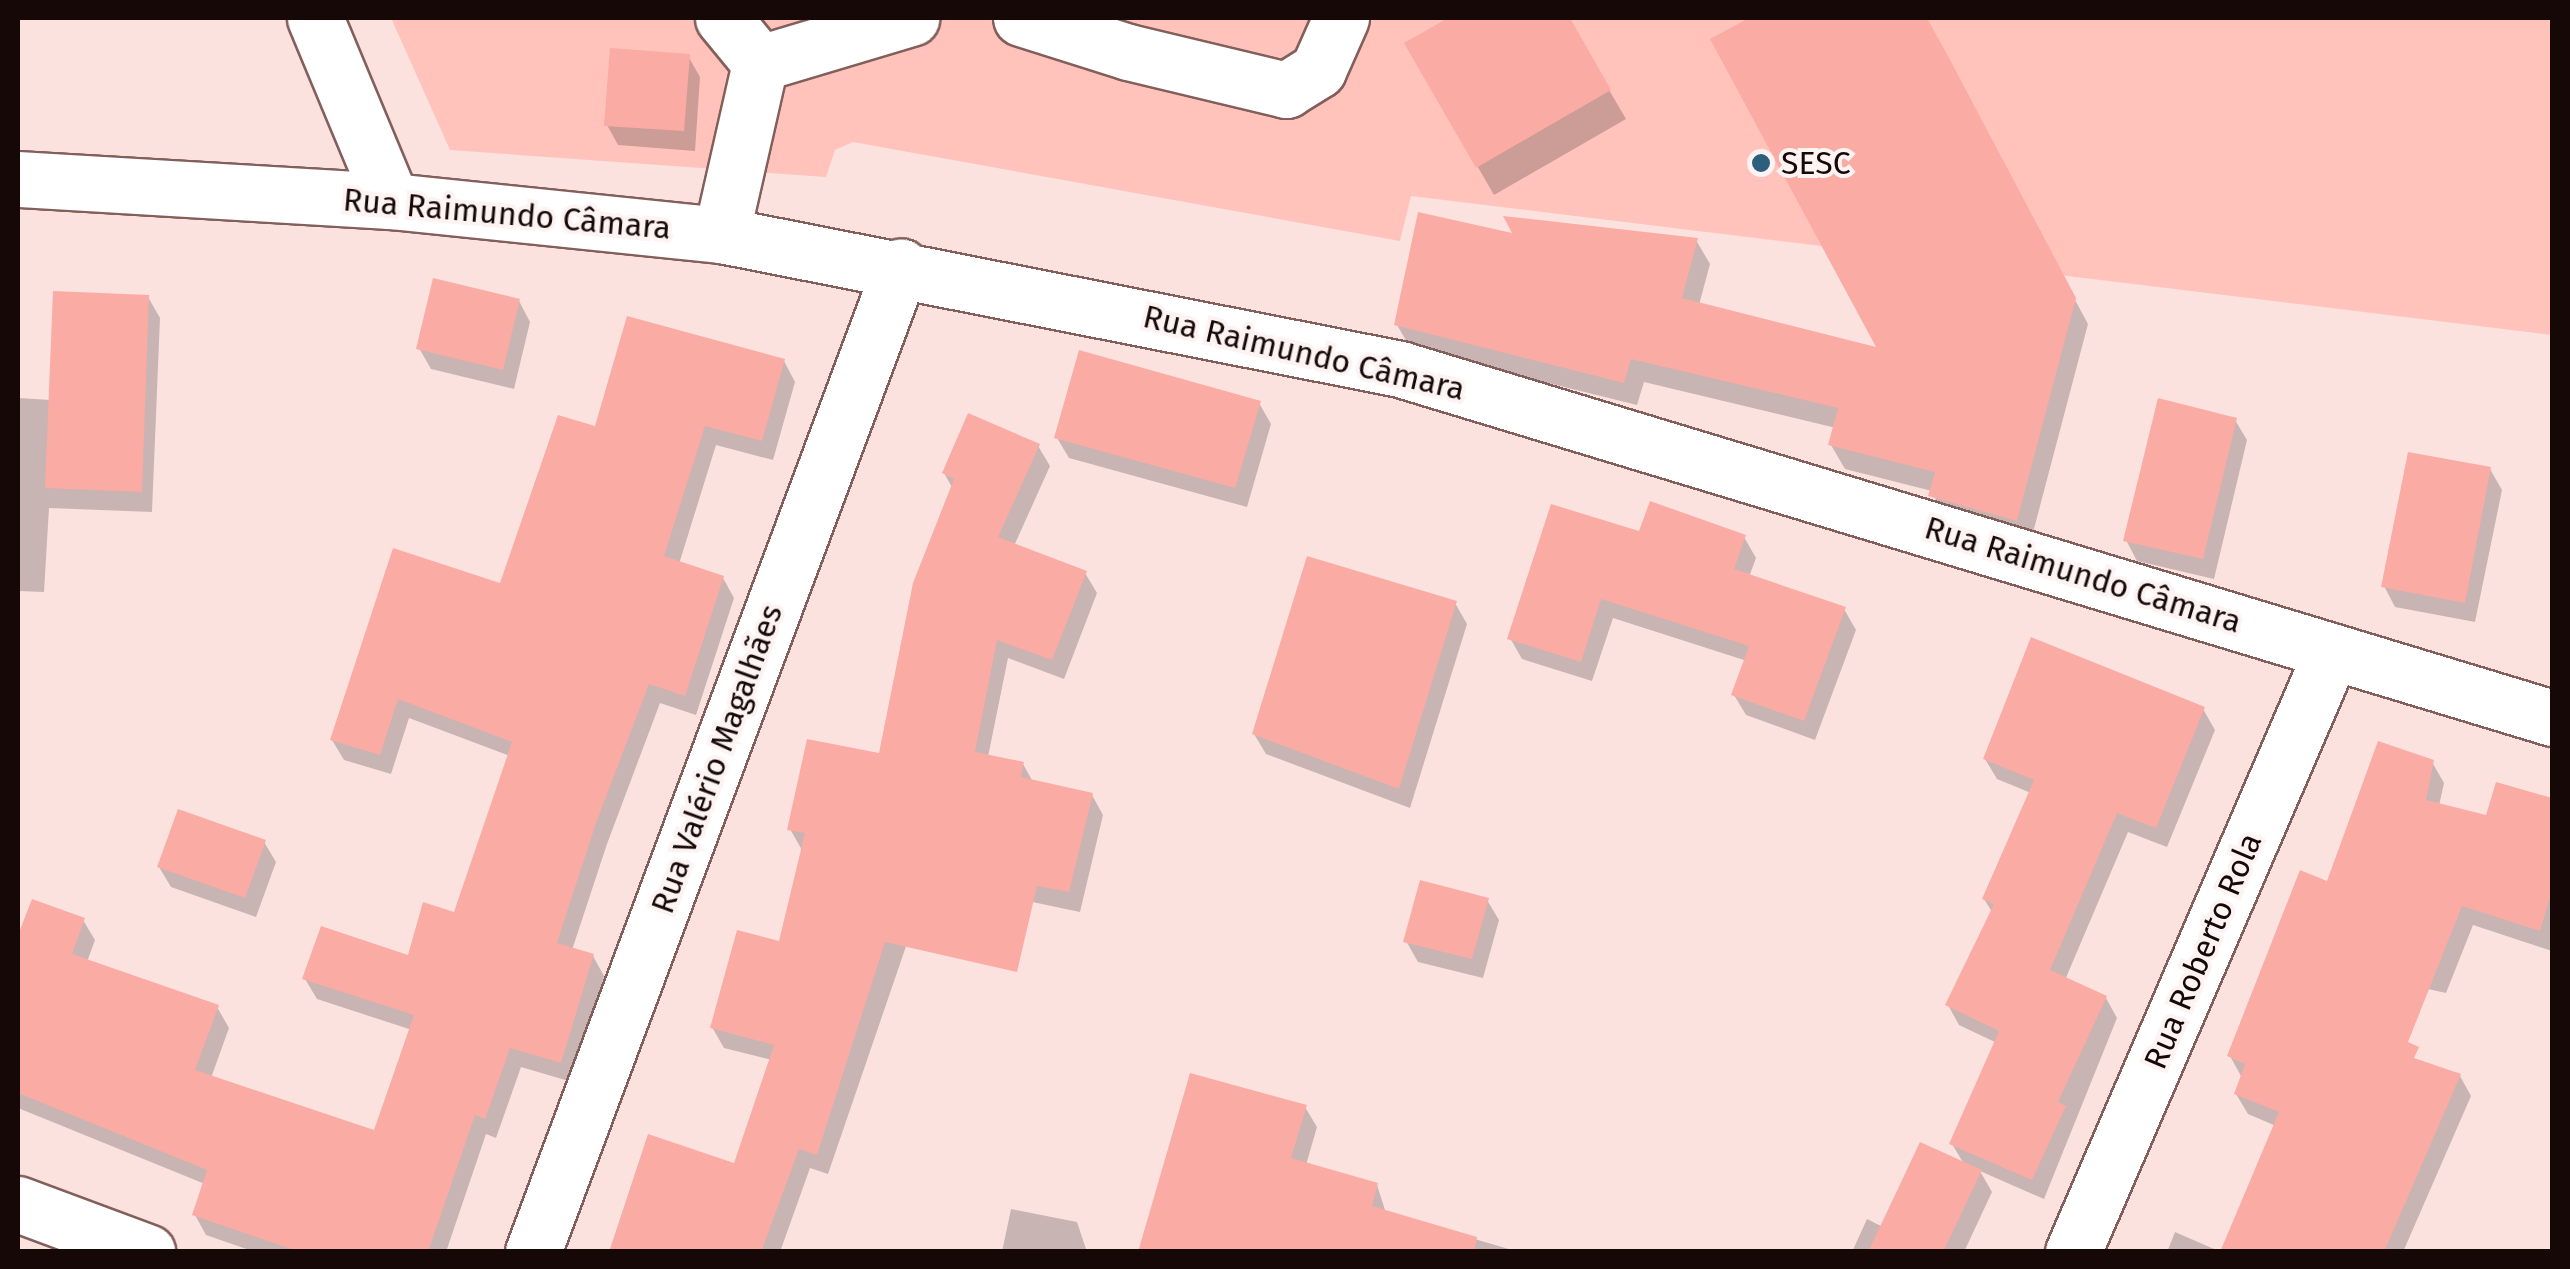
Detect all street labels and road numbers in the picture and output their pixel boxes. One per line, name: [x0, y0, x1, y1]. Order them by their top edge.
street label: Rua Raimundo Câmara: [341, 181, 673, 247]
street label: Rua Raimundo Câmara: [1139, 297, 1469, 409]
street label: Rua Raimundo Câmara: [1920, 509, 2246, 641]
street label: Rua Valério Magalhães: [643, 599, 791, 919]
street label: Rua Roberto Rola: [2136, 827, 2270, 1075]

